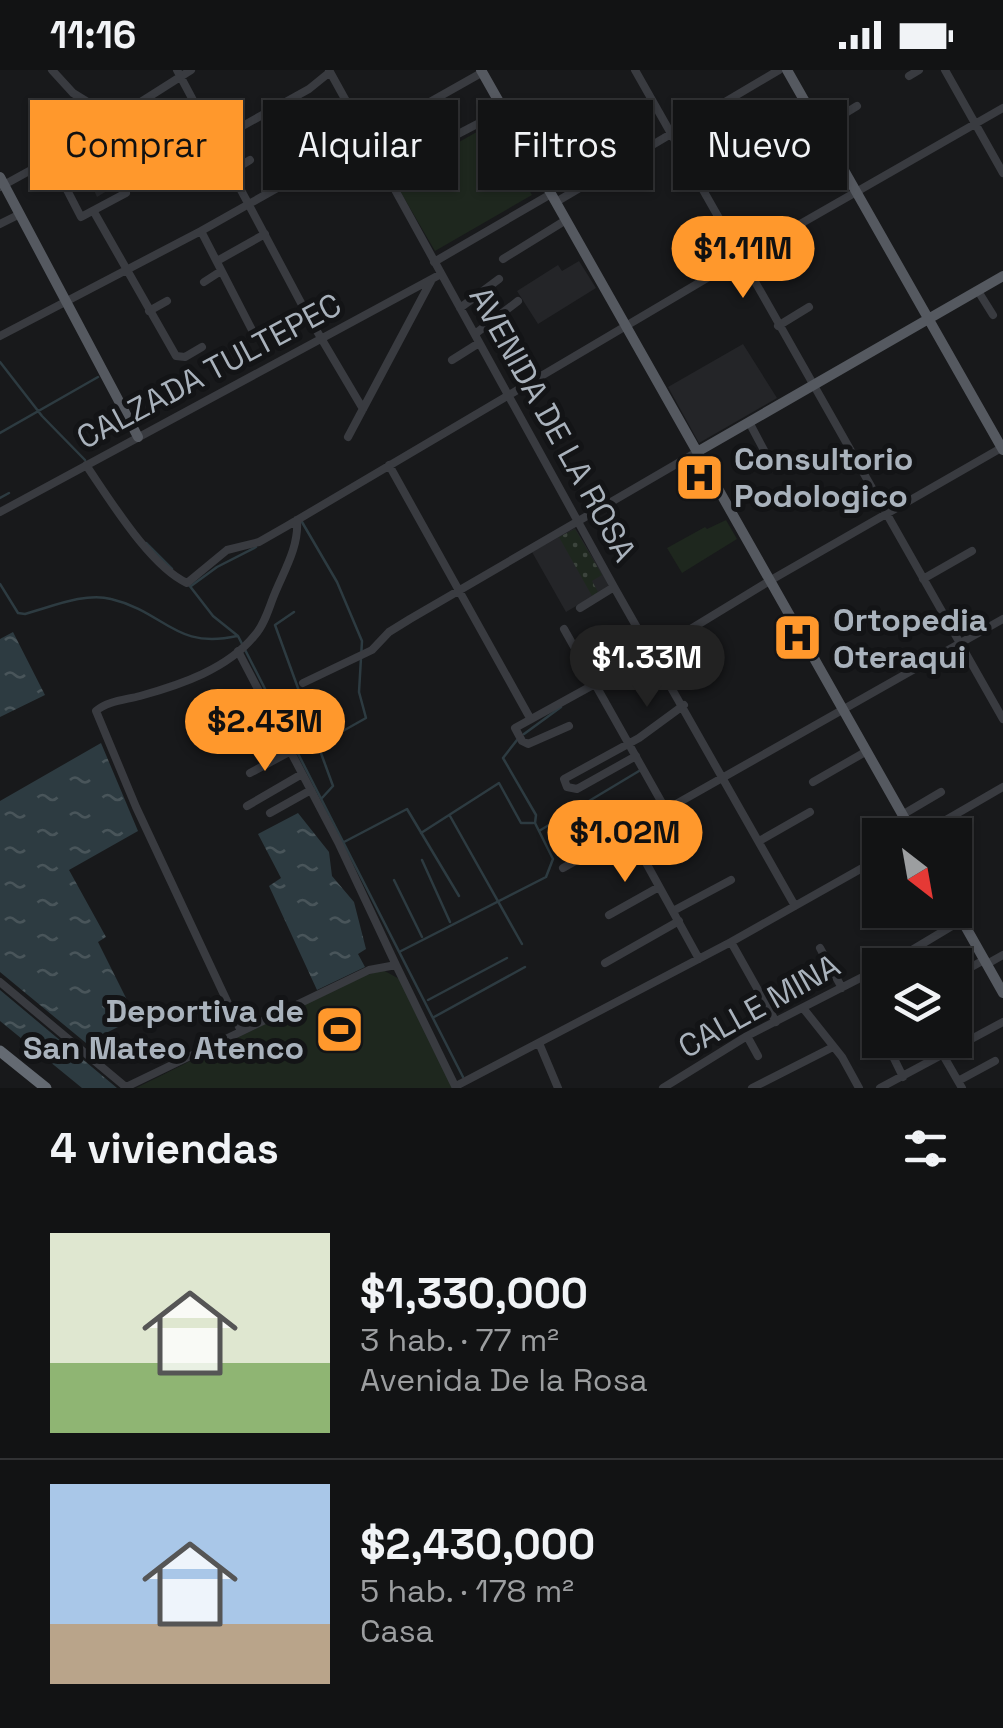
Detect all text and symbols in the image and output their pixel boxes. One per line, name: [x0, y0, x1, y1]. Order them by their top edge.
text: 11:16: [50, 11, 136, 59]
chip: Comprar: [30, 100, 243, 190]
chip: Alquilar: [263, 100, 458, 190]
chip: Filtros: [478, 100, 653, 190]
chip: Nuevo: [673, 100, 847, 190]
pin: $1.11M: [662, 216, 824, 301]
text: $1.11M: [694, 228, 792, 268]
street label: AVENIDA DE LA ROSA: [461, 279, 645, 569]
street label: CALZADA TULTEPEC: [70, 284, 348, 458]
place label: Consultorio Podologico: [734, 439, 913, 516]
hospital icon: Consultorio Podologico: [673, 451, 725, 503]
place label: Ortopedia Oteraqui: [833, 600, 987, 677]
hospital icon: Ortopedia Oteraqui: [772, 612, 824, 664]
pin: $1.33M: [566, 625, 728, 710]
text: $1.33M: [592, 637, 702, 677]
pin: $2.43M: [184, 689, 346, 774]
text: $2.43M: [207, 701, 323, 741]
pin: $1.02M: [544, 800, 706, 885]
text: $1.02M: [570, 812, 680, 852]
north arrow: [862, 818, 972, 928]
map controls: [862, 818, 972, 1058]
street label: CALLE MINA: [671, 945, 847, 1067]
button: layers: [862, 948, 972, 1058]
place label: Deportiva de San Mateo Atenco: [23, 991, 304, 1068]
sports icon: Deportiva de San Mateo Atenco: [313, 1003, 365, 1055]
icon: filters: [898, 1121, 953, 1176]
text: 4 viviendas: [50, 1122, 279, 1175]
text: $1,330,000: [360, 1267, 588, 1320]
icon: home: [130, 1273, 250, 1393]
text: 3 hab. · 77 m²: [360, 1320, 559, 1360]
text: Avenida De la Rosa: [360, 1360, 648, 1400]
text: $2,430,000: [360, 1518, 595, 1571]
icon: home: [130, 1524, 250, 1644]
text: 5 hab. · 178 m²: [360, 1571, 574, 1611]
text: Casa: [360, 1611, 434, 1651]

